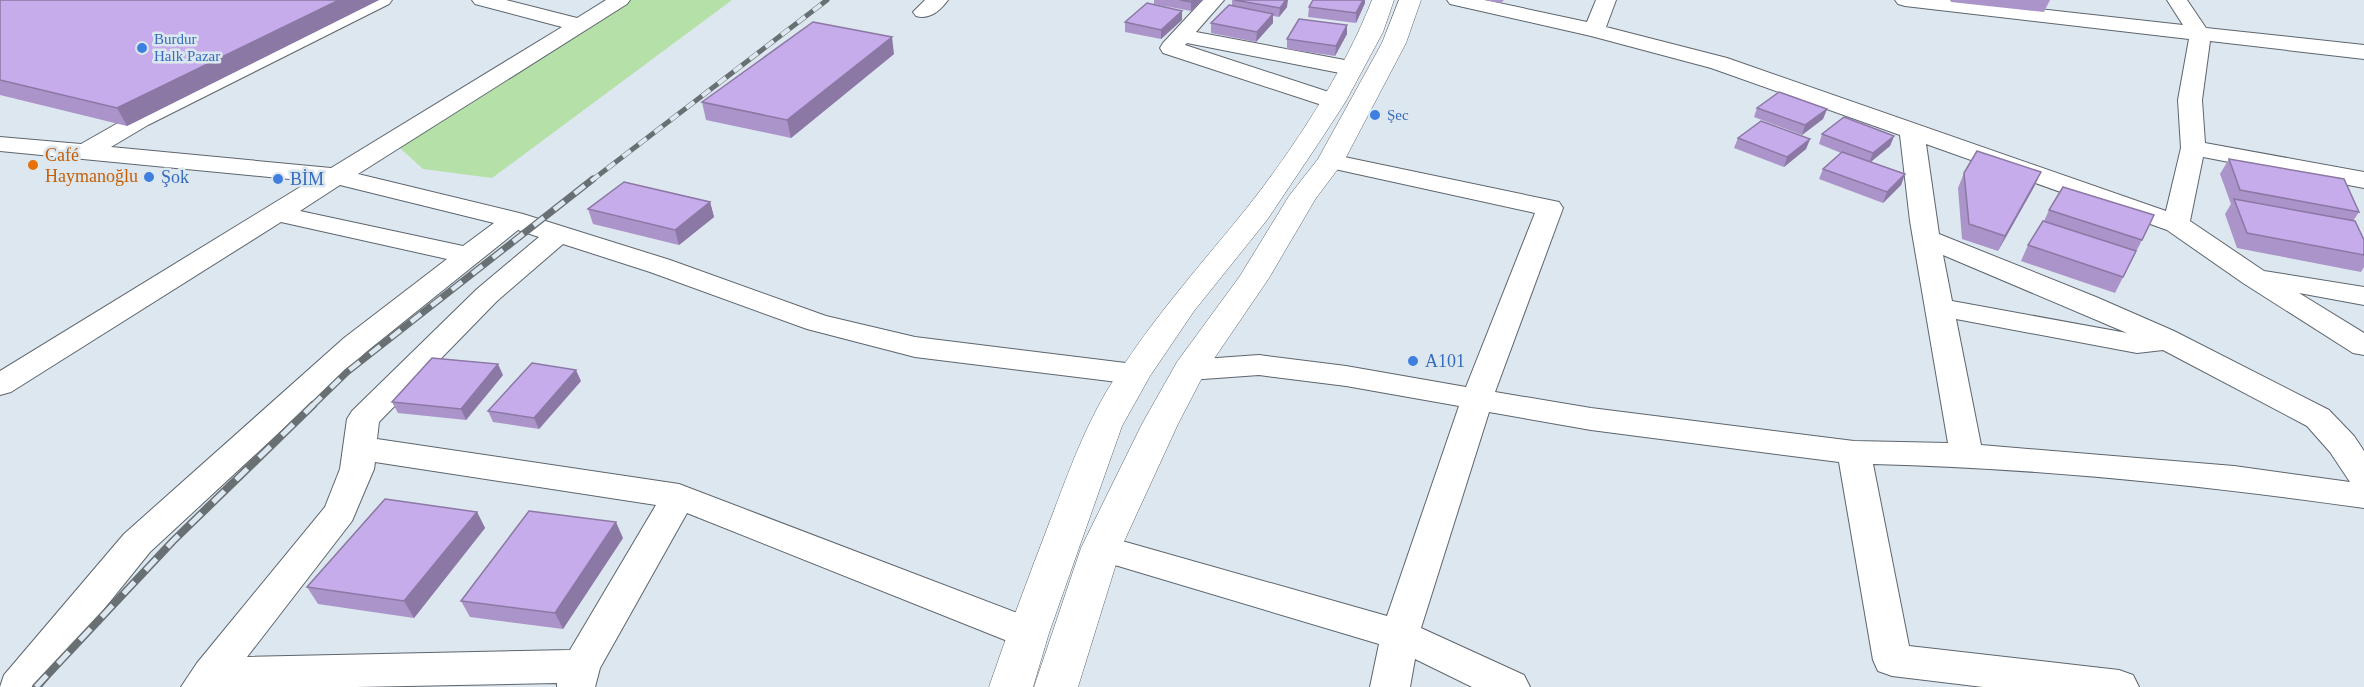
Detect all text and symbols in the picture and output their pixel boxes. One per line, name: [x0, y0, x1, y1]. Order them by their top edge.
place label: Burdur Halk Pazar: [154, 31, 220, 64]
marker: Burdur Halk Pazar: [135, 41, 149, 55]
place label: Şec: [1387, 107, 1409, 123]
marker: Şec: [1368, 108, 1382, 122]
place label: Café Haymanoğlu: [45, 145, 138, 186]
marker: Café Haymanoğlu: [26, 158, 40, 172]
place label: Şok: [161, 167, 189, 187]
place label: BİM: [290, 169, 324, 189]
marker: Şok: [142, 170, 156, 184]
marker: BİM: [271, 172, 285, 186]
place label: A101: [1425, 351, 1465, 371]
marker: A101: [1406, 354, 1420, 368]

